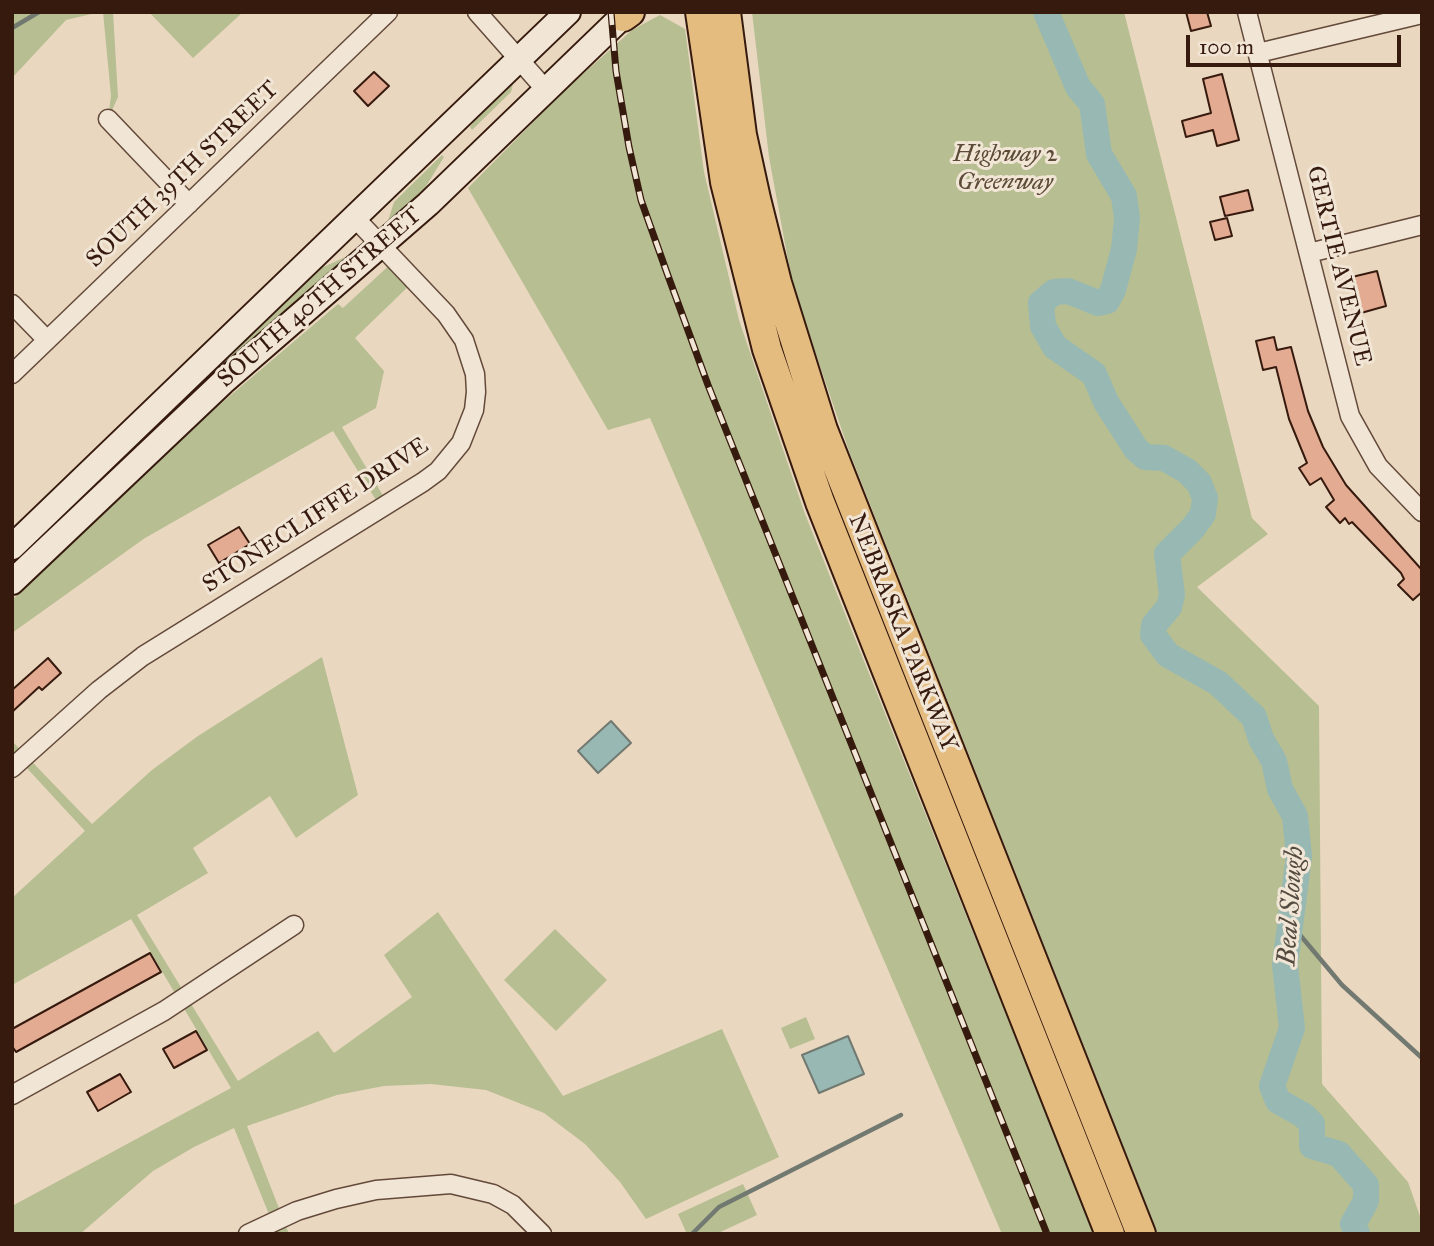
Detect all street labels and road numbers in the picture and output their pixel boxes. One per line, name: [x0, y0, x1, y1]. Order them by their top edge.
street label: SOUTH 39TH STREET: [81, 76, 285, 274]
street label: GERTIE AVENUE: [1299, 163, 1377, 369]
street label: SOUTH 40TH STREET: [212, 202, 428, 394]
street label: STONECLIFFE DRIVE: [198, 432, 434, 600]
street label: NEBRASKA PARKWAY: [841, 510, 963, 756]

